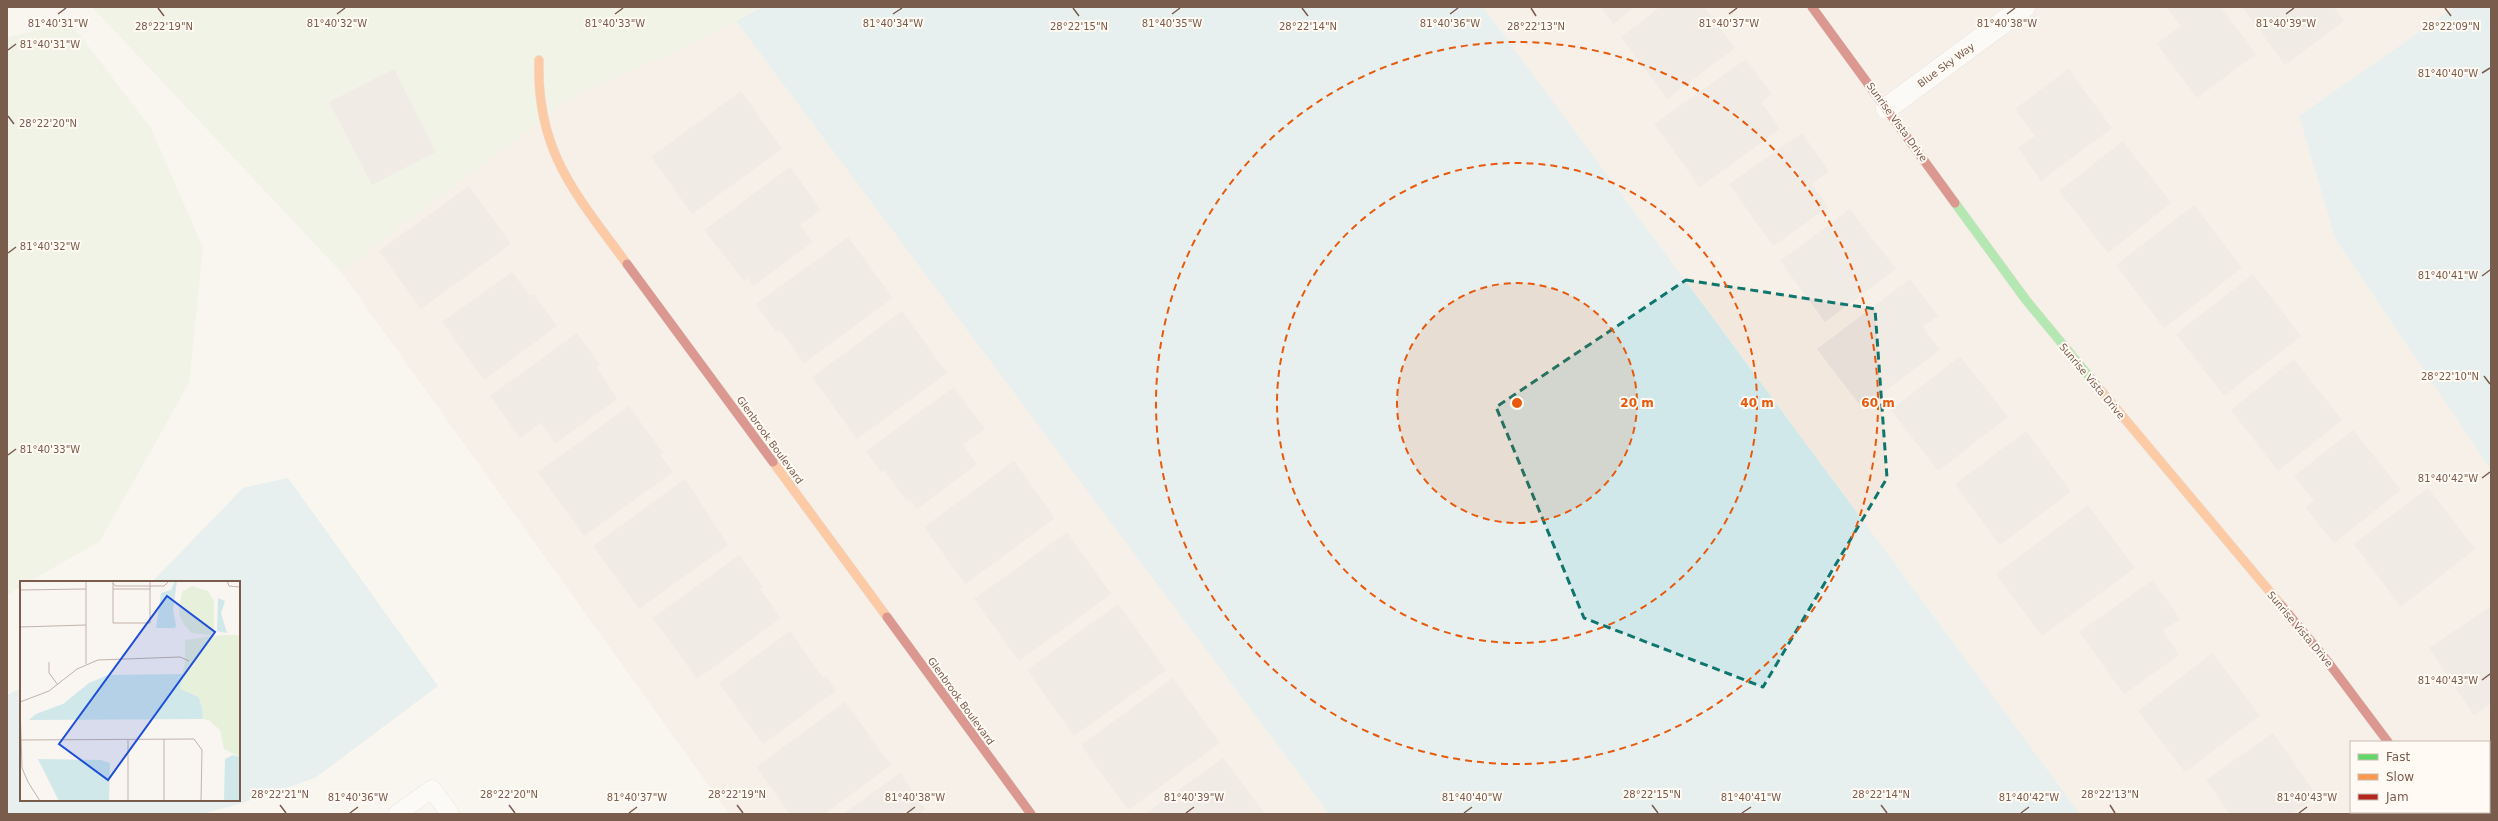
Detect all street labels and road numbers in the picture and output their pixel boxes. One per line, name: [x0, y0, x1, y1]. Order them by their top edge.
street label: Blue Sky Way: [1915, 41, 1977, 89]
street label: Sunrise Vista Drive: [1865, 80, 1929, 164]
street label: Sunrise Vista Drive: [2057, 341, 2127, 421]
street label: Glenbrook Boulevard: [735, 394, 805, 486]
street label: Sunrise Vista Drive: [2265, 589, 2335, 669]
street label: Glenbrook Boulevard: [926, 655, 996, 747]

